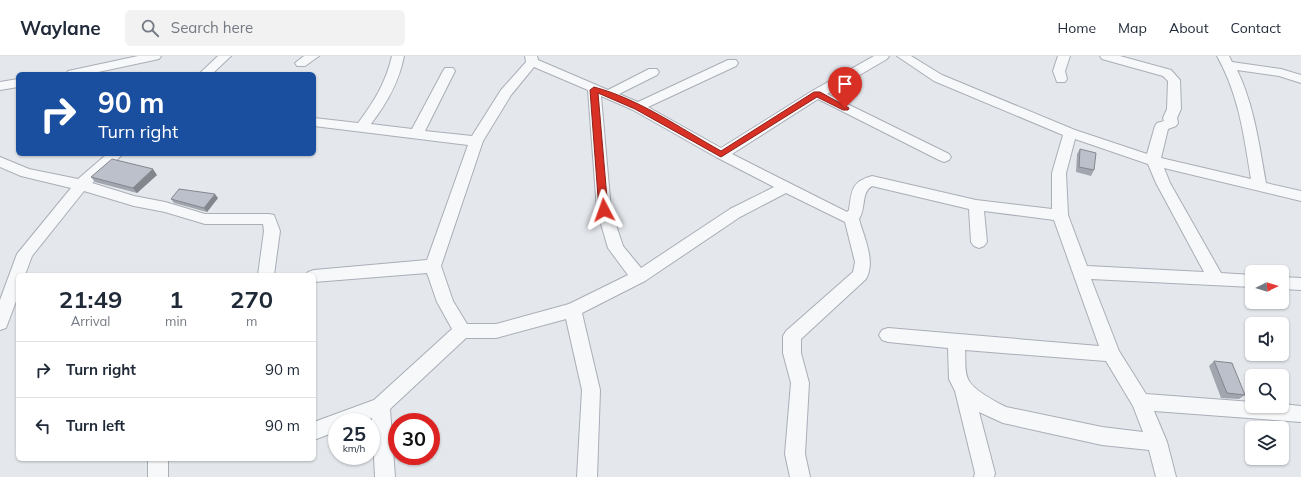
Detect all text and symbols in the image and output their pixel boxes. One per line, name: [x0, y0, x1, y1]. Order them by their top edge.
search box: [125, 10, 405, 46]
text: Waylane: [20, 16, 101, 40]
icon: search: [139, 17, 161, 39]
text: Search here: [171, 18, 253, 37]
text: Home: [1057, 19, 1096, 37]
text: Map: [1118, 19, 1147, 37]
text: About: [1169, 19, 1209, 37]
text: Contact: [1231, 19, 1281, 37]
pin: [828, 67, 862, 108]
icon: arrive: [834, 73, 856, 95]
text: 90 m: [98, 85, 164, 120]
icon: right: [32, 88, 84, 140]
text: Turn right: [98, 120, 178, 143]
position arrow: [583, 189, 625, 231]
north arrow: [1245, 265, 1289, 309]
map controls: [1245, 265, 1289, 465]
text: 21:49: [59, 284, 122, 314]
text: 1: [169, 284, 183, 314]
text: 270: [230, 284, 273, 314]
text: Arrival: [71, 313, 110, 329]
text: min: [165, 313, 187, 329]
text: m: [246, 313, 257, 329]
button: sound: [1245, 317, 1289, 361]
icon: right: [32, 359, 54, 381]
text: Turn right: [66, 360, 136, 379]
text: 90 m: [265, 360, 300, 379]
button: search: [1245, 369, 1289, 413]
speed limit sign: 30: [388, 413, 440, 465]
icon: left: [32, 415, 54, 437]
text: Turn left: [66, 416, 125, 435]
text: 90 m: [265, 416, 300, 435]
text: 25: [342, 421, 366, 446]
button: layers: [1245, 421, 1289, 465]
text: km/h: [343, 442, 365, 455]

